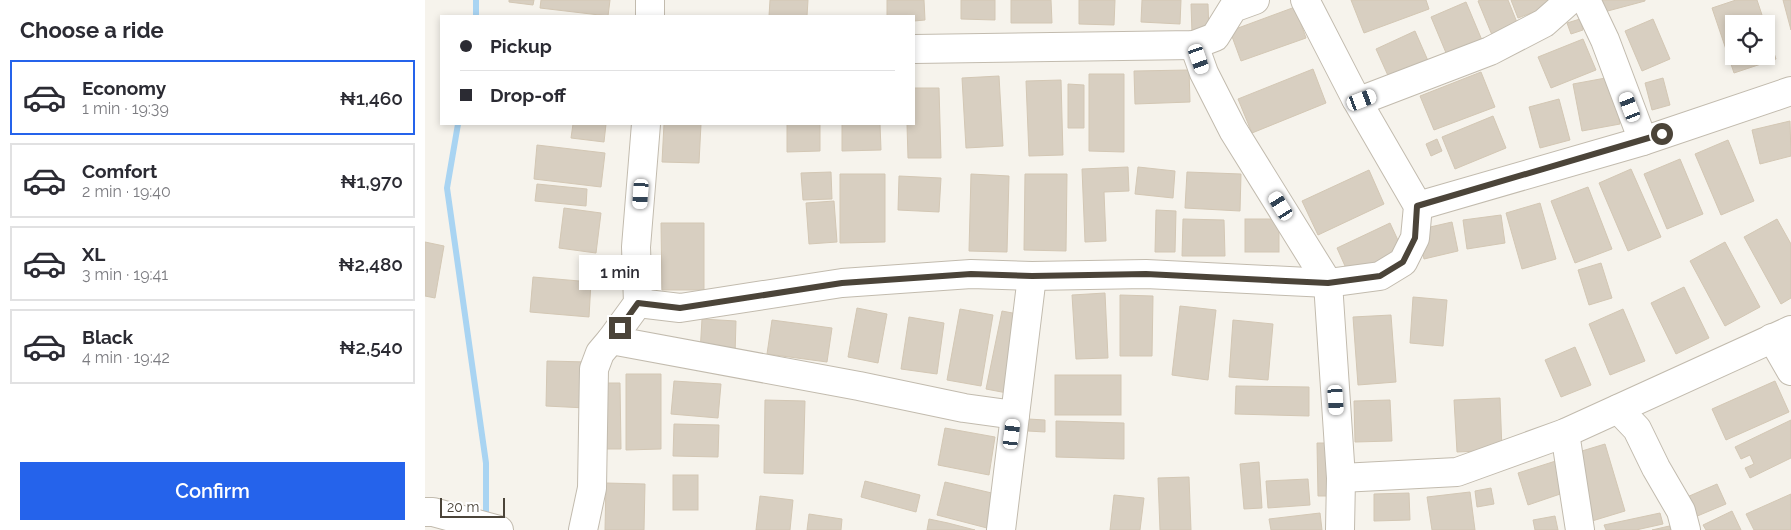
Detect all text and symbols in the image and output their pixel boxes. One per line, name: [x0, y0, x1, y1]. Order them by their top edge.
map controls: [1725, 15, 1775, 65]
button: locate: [1725, 15, 1775, 65]
text: Choose a ride: [20, 17, 164, 43]
text: Pickup: [490, 35, 552, 57]
car: [1187, 42, 1210, 76]
icon: car: [22, 75, 67, 120]
text: Economy: [82, 77, 166, 99]
text: Drop-off: [490, 84, 566, 106]
text: ₦1,460: [340, 87, 403, 109]
car: [1345, 88, 1378, 112]
car: [1617, 90, 1642, 124]
text: 1 min · 19:39: [82, 99, 169, 118]
route start: [1651, 123, 1673, 145]
icon: car: [22, 158, 67, 203]
text: Comfort: [82, 160, 157, 182]
text: ₦1,970: [340, 170, 403, 192]
car: [632, 179, 649, 209]
text: 2 min · 19:40: [82, 182, 171, 201]
car: [1266, 189, 1295, 223]
icon: car: [22, 241, 67, 286]
text: XL: [82, 243, 105, 265]
text: ₦2,480: [338, 253, 403, 275]
callout: 1 min: [579, 255, 661, 290]
text: 1 min: [600, 263, 640, 282]
text: 3 min · 19:41: [82, 265, 168, 284]
route end: [609, 317, 631, 339]
icon: car: [22, 324, 67, 369]
text: Black: [82, 326, 133, 348]
text: ₦2,540: [339, 336, 403, 358]
text: 4 min · 19:42: [82, 348, 170, 367]
car: [1327, 385, 1344, 415]
car: [1002, 418, 1021, 450]
button: Confirm: [20, 462, 405, 520]
scale bar: [440, 495, 505, 518]
text: 20 m: [447, 499, 479, 515]

